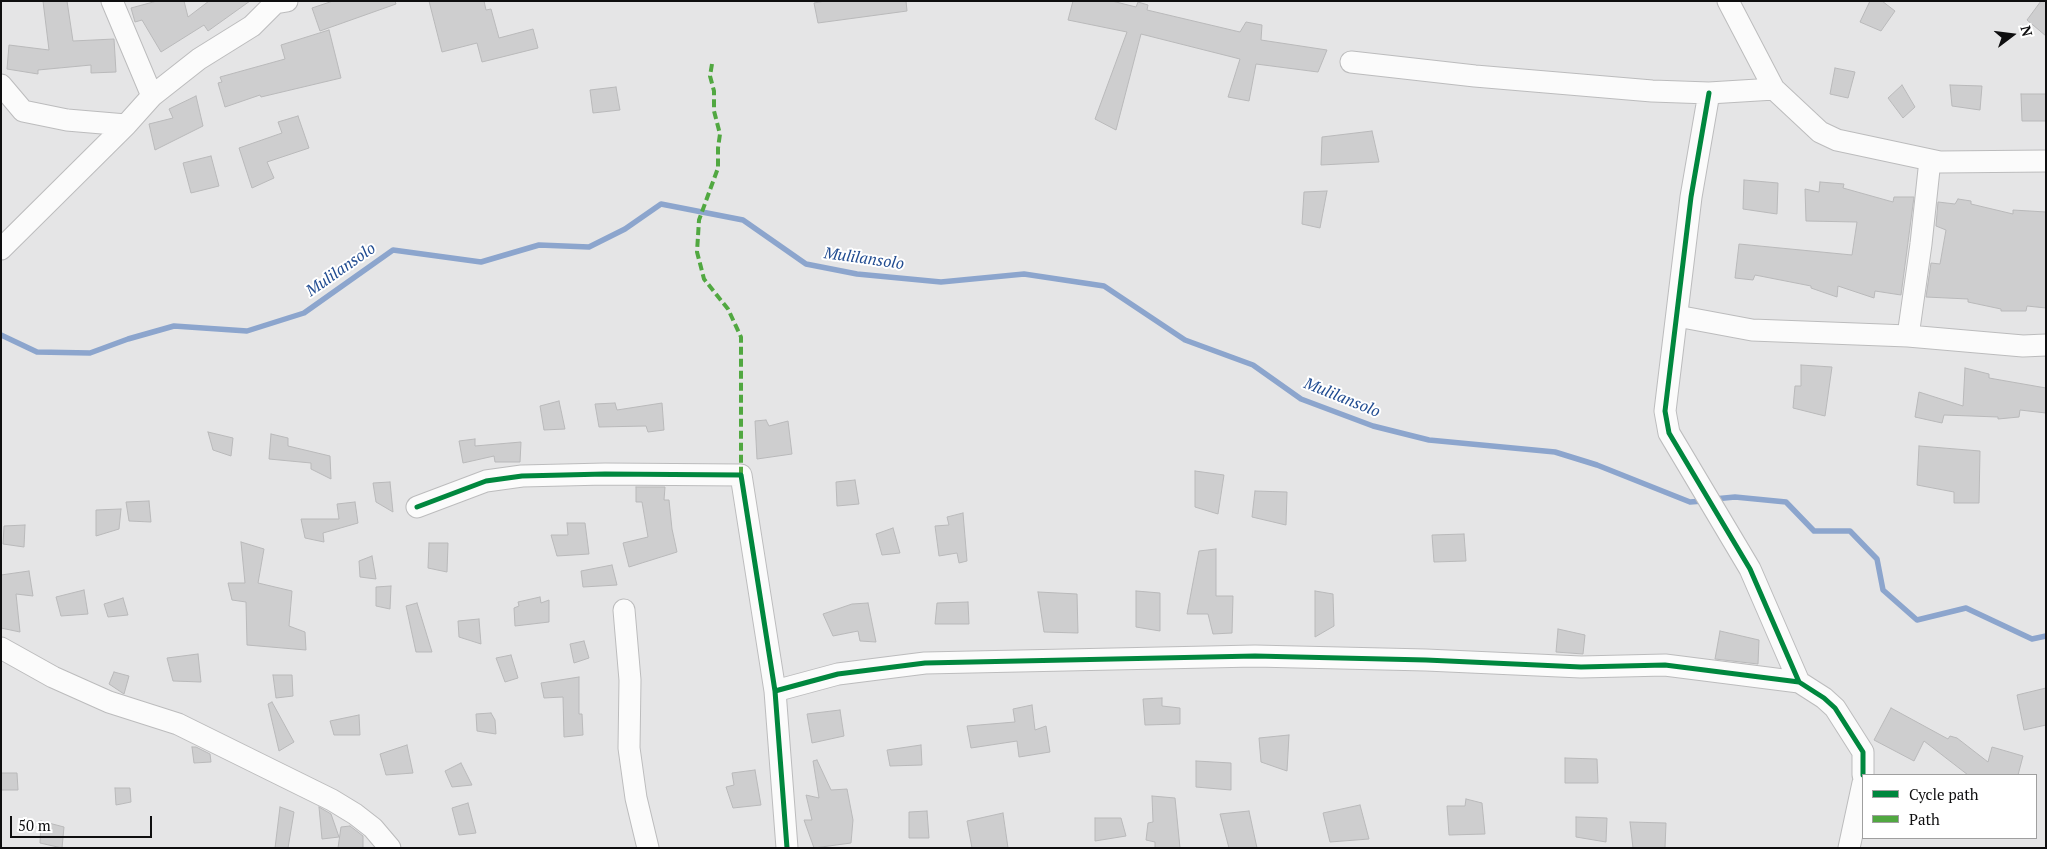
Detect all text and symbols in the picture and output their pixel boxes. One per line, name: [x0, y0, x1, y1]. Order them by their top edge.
north arrow: [1987, 10, 2037, 60]
text: N: [2016, 23, 2038, 39]
water label: Mulilansolo: [303, 239, 379, 301]
water label: Mulilansolo: [823, 244, 905, 274]
water label: Mulilansolo: [1301, 374, 1383, 422]
legend: [1862, 774, 2037, 839]
text: Cycle path: [1909, 784, 1979, 804]
scale bar: [12, 806, 155, 838]
text: Path: [1909, 809, 1940, 829]
text: 50 m: [18, 815, 51, 835]

